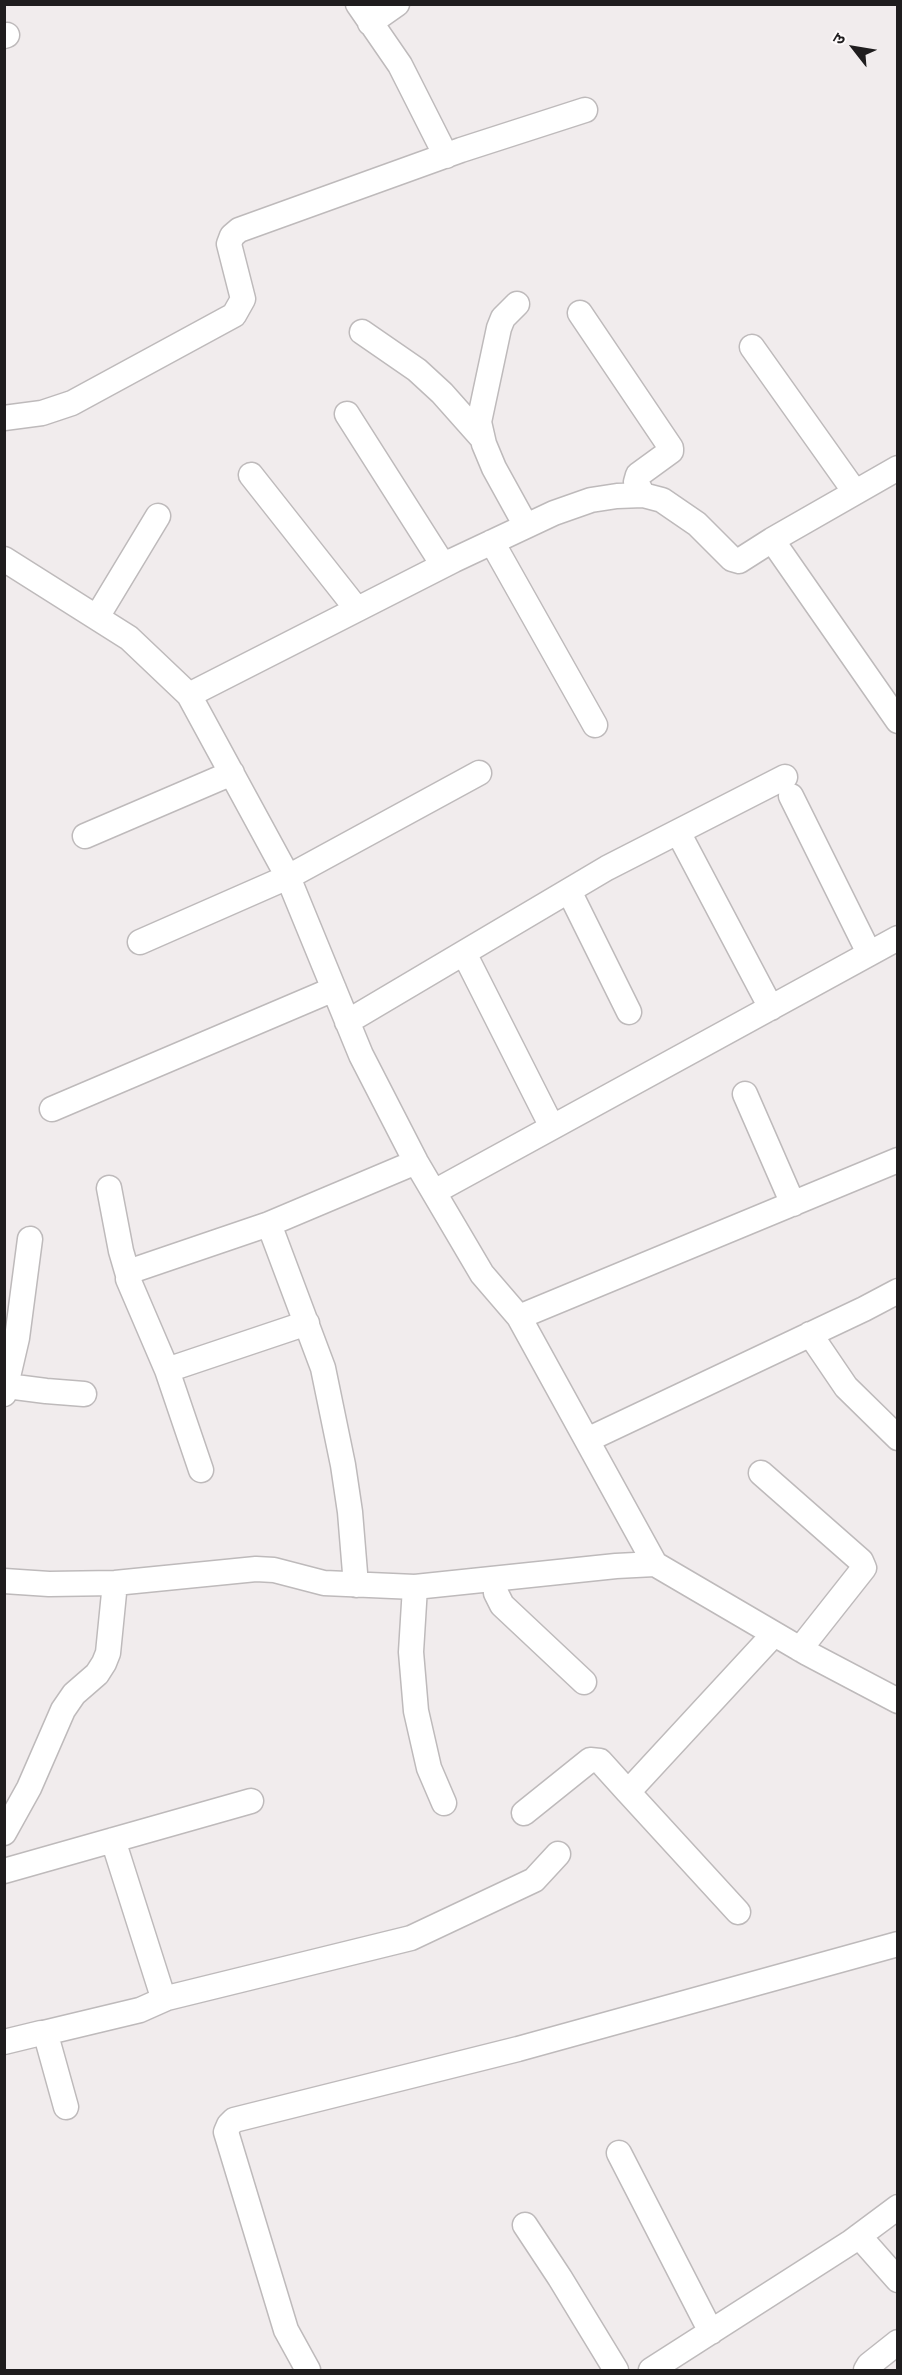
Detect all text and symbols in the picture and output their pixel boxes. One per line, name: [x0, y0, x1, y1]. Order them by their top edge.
north arrow: [824, 18, 884, 78]
text: उ: [827, 29, 850, 48]

